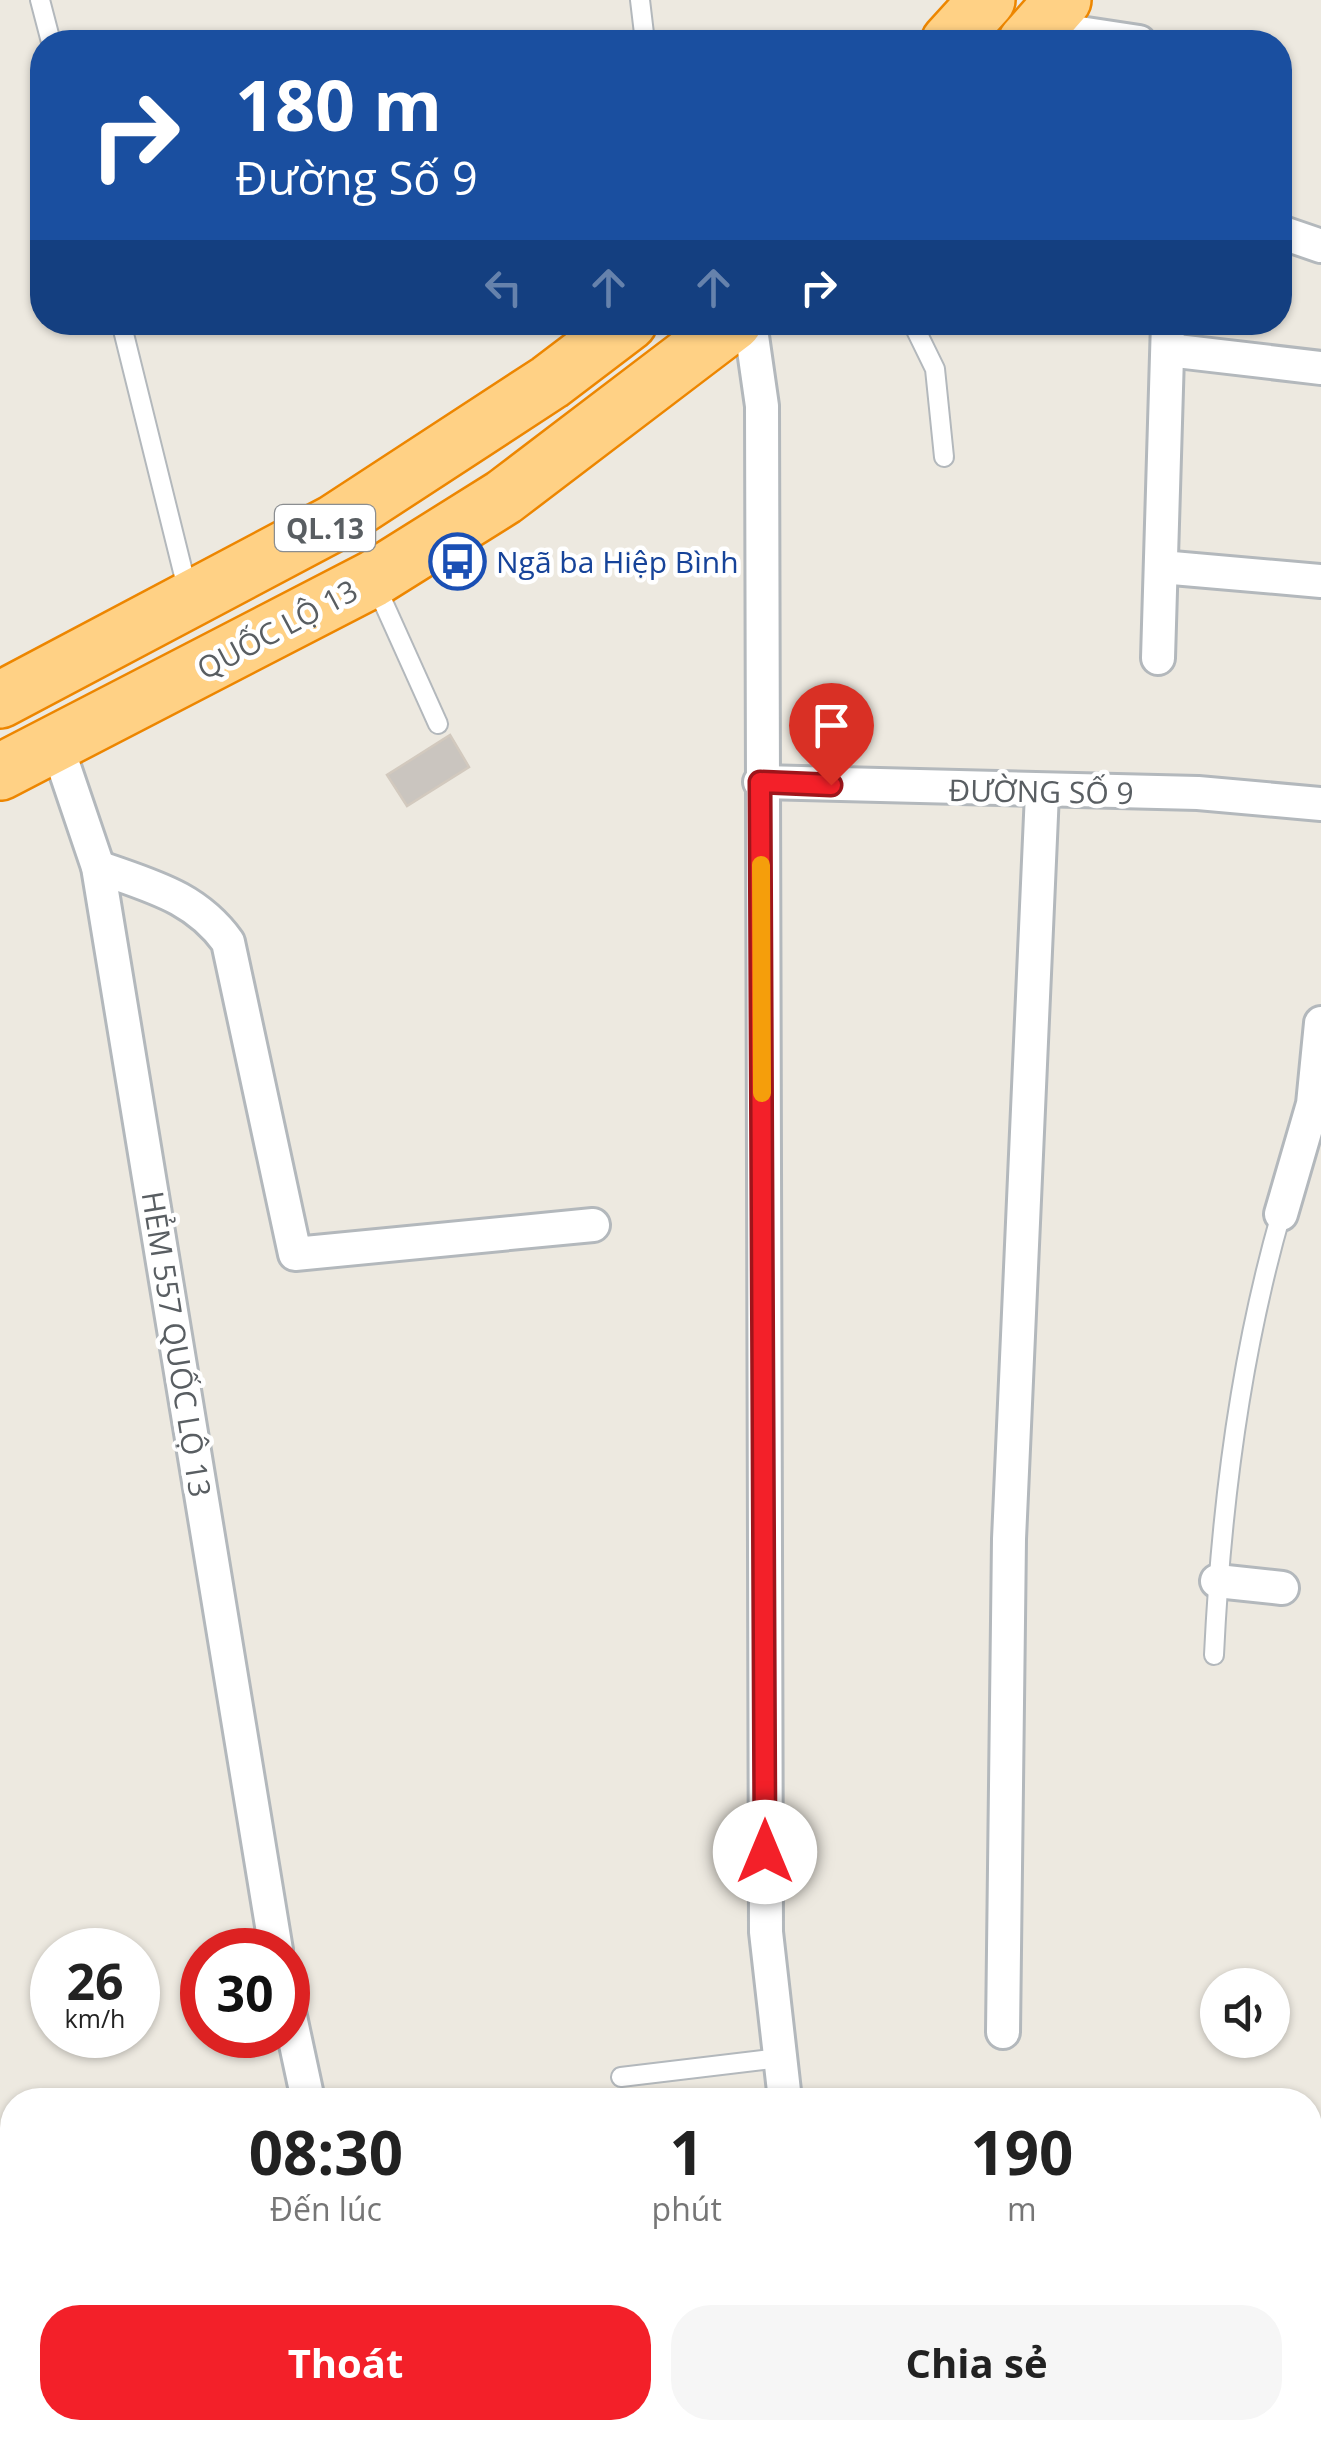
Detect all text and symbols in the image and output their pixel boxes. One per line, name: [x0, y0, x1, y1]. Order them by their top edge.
text: 180 m: [235, 56, 442, 152]
icon: right: [70, 70, 200, 200]
text: Đường Số 9: [235, 147, 478, 208]
icon: left: [476, 260, 531, 315]
icon: ahead: [581, 260, 636, 315]
icon: ahead: [686, 260, 741, 315]
icon: right: [791, 260, 846, 315]
road number: QL.13: [275, 505, 375, 551]
bus stop icon: Ngã ba Hiệp Bình: [427, 531, 487, 591]
place label: Ngã ba Hiệp Bình: [496, 541, 739, 582]
street label: QUỐC LỘ 13: [190, 570, 364, 688]
pin: [789, 683, 874, 786]
icon: arrive: [804, 698, 859, 753]
street label: ĐƯỜNG SỐ 9: [948, 769, 1134, 813]
street label: HẺM 557 QUỐC LỘ 13: [133, 1188, 221, 1500]
position arrow: [713, 1800, 817, 1904]
speed limit sign: 30: [180, 1928, 310, 2058]
text: 26: [66, 1947, 124, 2015]
map controls: [1200, 1968, 1290, 2058]
button: sound: [1200, 1968, 1290, 2058]
text: km/h: [65, 2001, 125, 2035]
text: 08:30: [249, 2111, 403, 2193]
text: 1: [670, 2111, 704, 2193]
text: 190: [970, 2111, 1073, 2193]
text: Đến lúc: [270, 2187, 382, 2230]
text: phút: [652, 2187, 722, 2230]
text: m: [1007, 2187, 1037, 2230]
button: Thoát: [40, 2305, 651, 2420]
button: Chia sẻ: [671, 2305, 1282, 2420]

